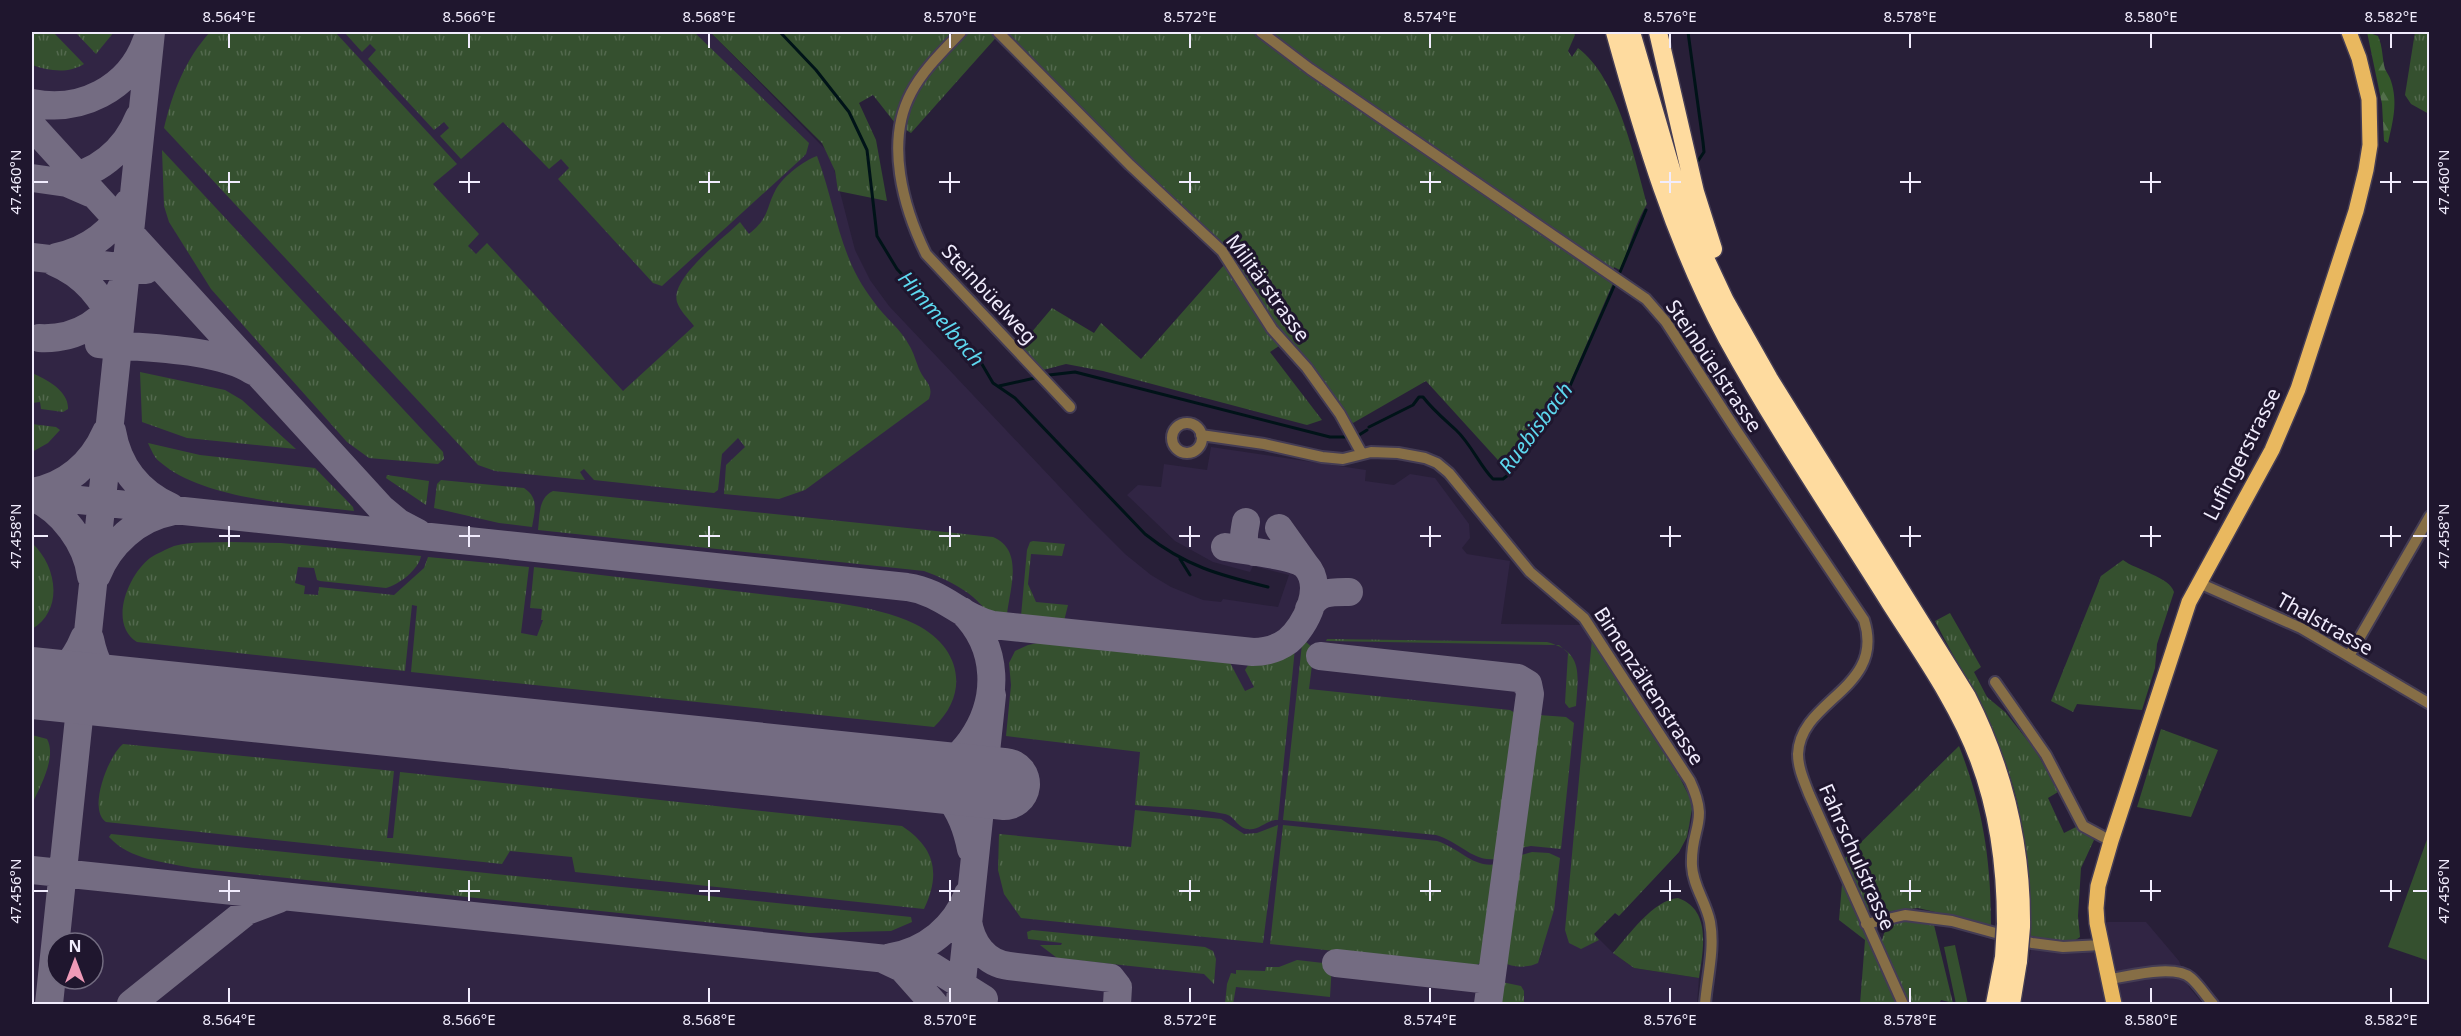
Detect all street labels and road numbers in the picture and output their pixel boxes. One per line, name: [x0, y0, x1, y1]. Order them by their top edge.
street label: Militärstrasse: [1220, 229, 1317, 347]
street label: Steinbüelweg: [936, 238, 1043, 349]
street label: Steinbüelstrasse: [1660, 294, 1769, 437]
street label: Lufingerstrasse: [2197, 383, 2287, 525]
street label: Thalstrasse: [2272, 586, 2378, 661]
street label: Bimenzältenstrasse: [1588, 601, 1711, 770]
street label: Fahrschulstrasse: [1813, 779, 1902, 934]

